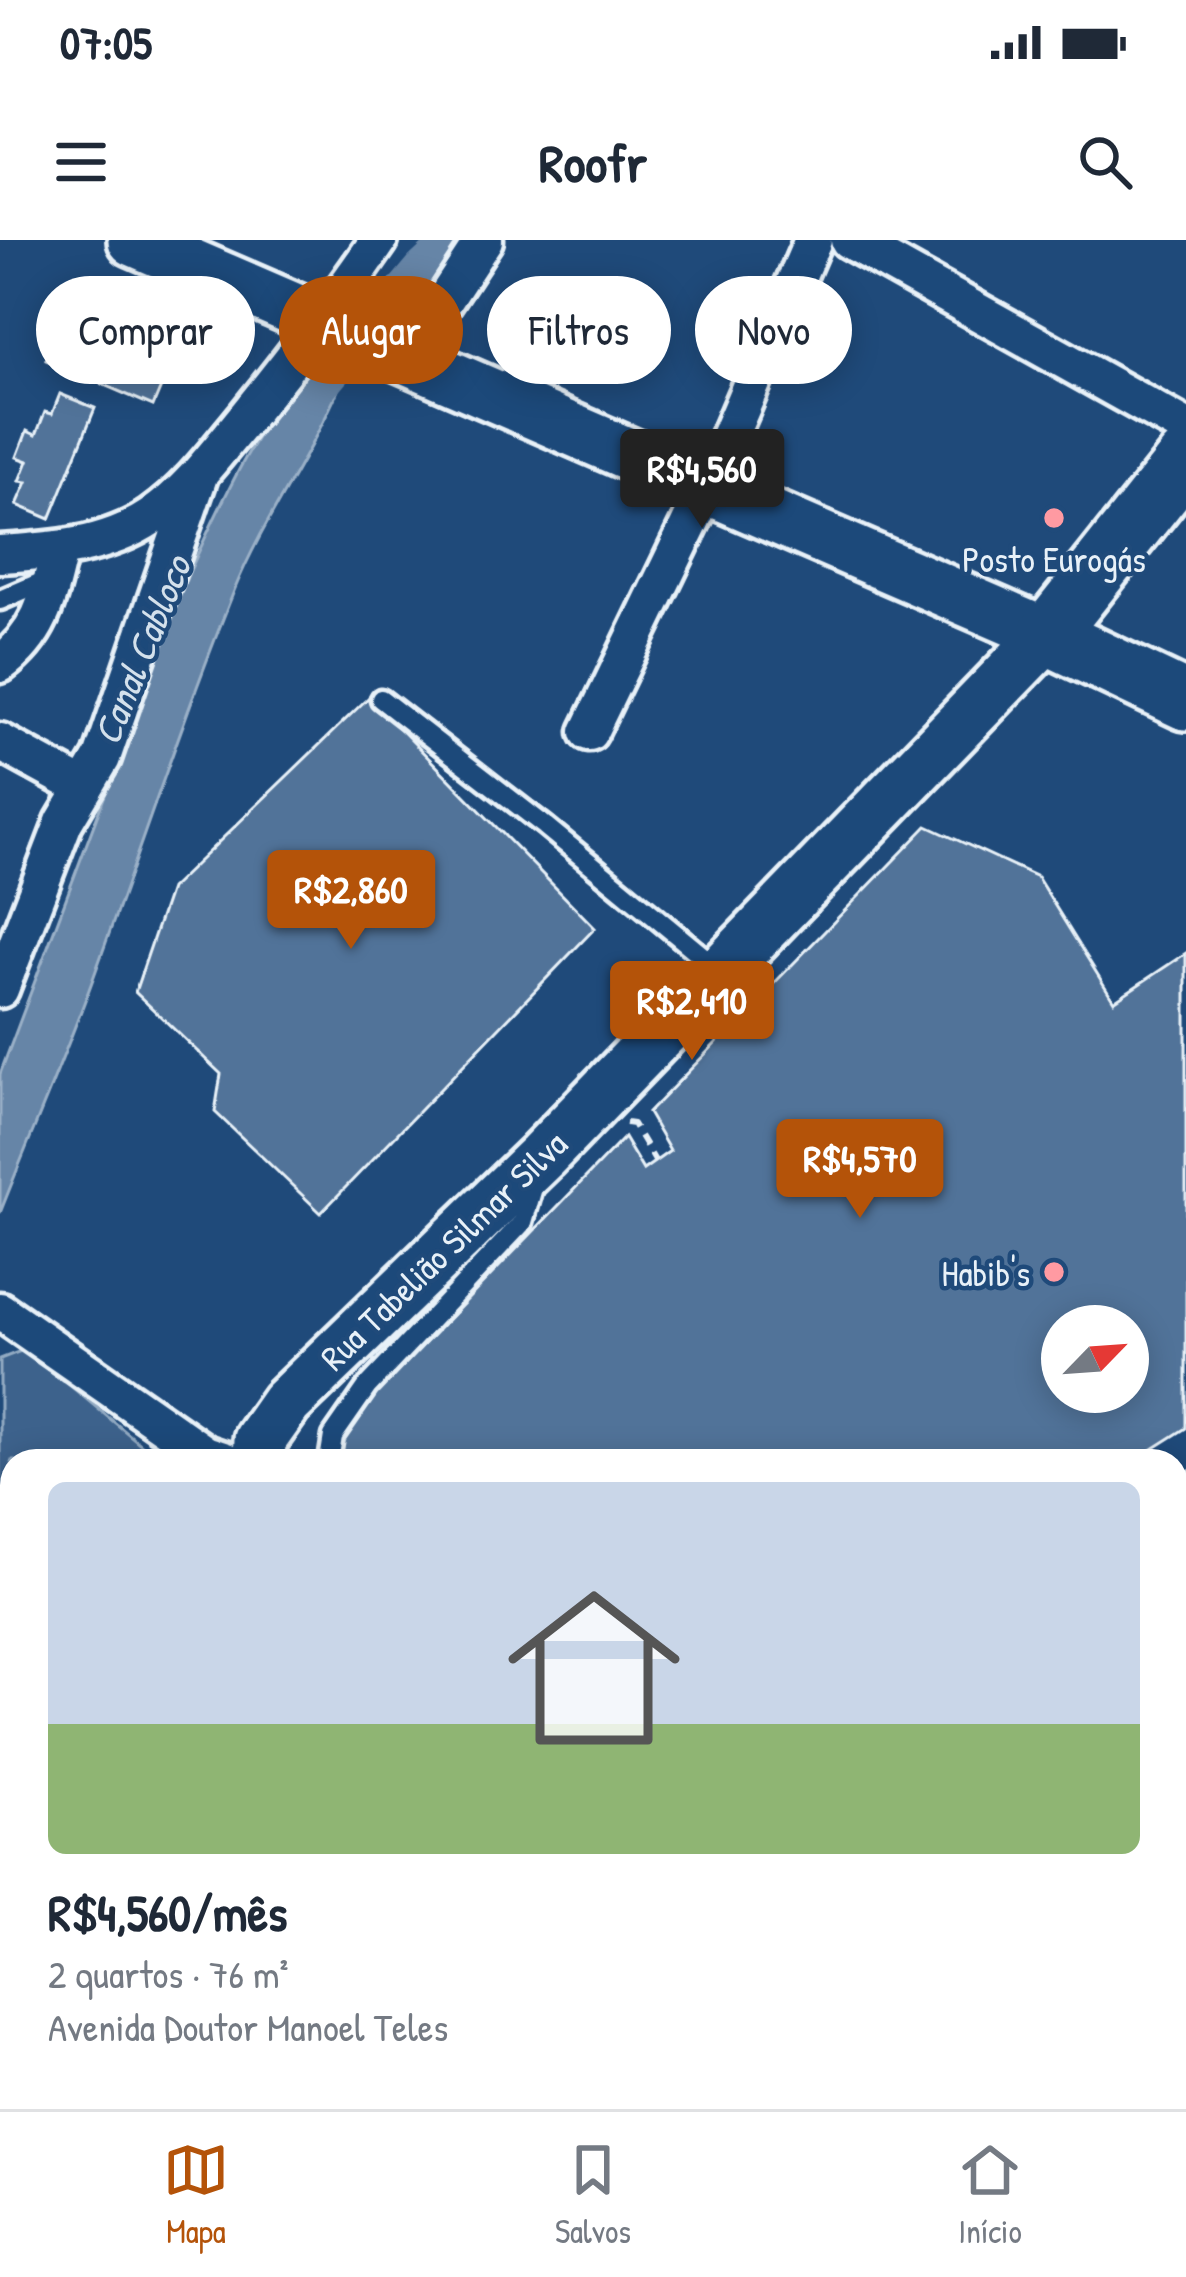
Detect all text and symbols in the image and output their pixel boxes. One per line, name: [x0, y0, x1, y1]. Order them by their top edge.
text: 07:05: [60, 12, 152, 73]
text: Roofr: [539, 126, 647, 199]
icon: menu: [48, 129, 114, 195]
icon: search: [1072, 129, 1138, 195]
chip: Comprar: [36, 276, 255, 384]
chip: Alugar: [279, 276, 463, 384]
chip: Filtros: [487, 276, 671, 384]
chip: Novo: [695, 276, 852, 384]
pin: R$4,560: [591, 429, 813, 531]
text: R$4,560: [647, 441, 757, 494]
marker: Posto Eurogás: [1041, 505, 1067, 531]
place label: Posto Eurogás: [962, 534, 1146, 583]
water label: Canal Cabloco: [79, 545, 204, 752]
pin: R$2,860: [240, 850, 462, 952]
text: R$2,860: [294, 862, 408, 915]
pin: R$2,410: [581, 961, 803, 1063]
text: R$2,410: [637, 973, 747, 1026]
street label: Rua Tabelião Silmar Silva: [309, 1119, 577, 1381]
pin: R$4,570: [749, 1119, 971, 1221]
text: R$4,570: [803, 1131, 917, 1184]
place label: Habib's: [942, 1248, 1030, 1297]
marker: Habib's: [1041, 1259, 1067, 1285]
north arrow: [1041, 1305, 1149, 1413]
map controls: [1041, 1305, 1149, 1413]
icon: home: [486, 1560, 702, 1776]
text: R$4,560/mês: [48, 1878, 287, 1947]
text: 2 quartos · 76 m²: [48, 1947, 288, 2000]
text: Avenida Doutor Manoel Teles: [48, 2000, 448, 2053]
tab: Mapa: [163, 2137, 229, 2253]
tab: Salvos: [555, 2137, 631, 2253]
tab: Início: [957, 2137, 1023, 2253]

